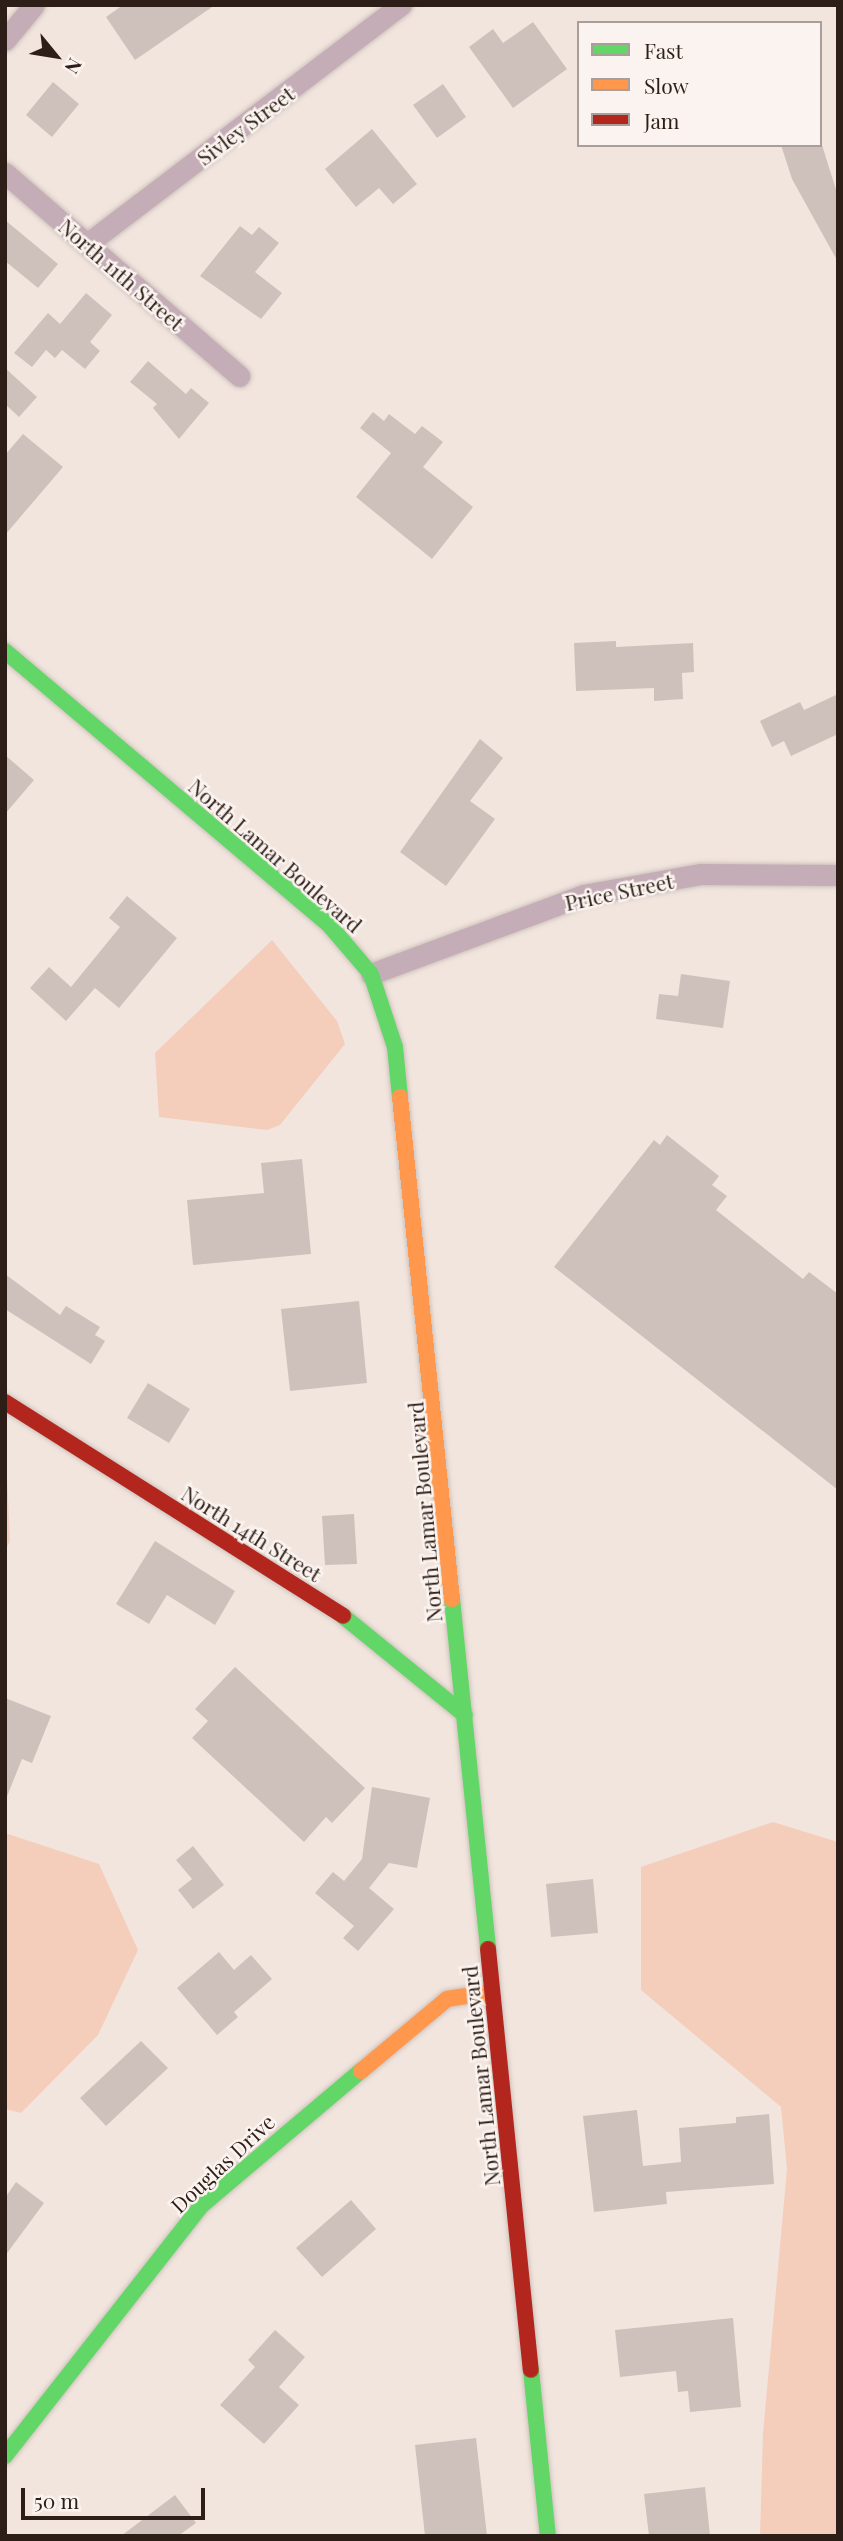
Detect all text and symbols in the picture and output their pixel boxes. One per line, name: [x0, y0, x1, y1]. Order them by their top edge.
north arrow: [21, 21, 91, 91]
legend: [577, 21, 822, 147]
text: Fast: [644, 36, 683, 64]
text: N: [59, 54, 89, 79]
text: Slow: [644, 71, 689, 99]
street label: Sivley Street: [191, 80, 299, 170]
text: Jam: [644, 106, 680, 134]
street label: North 11th Street: [54, 213, 190, 335]
street label: North Lamar Boulevard: [184, 773, 368, 937]
street label: Price Street: [562, 867, 676, 915]
street label: North Lamar Boulevard: [402, 1400, 446, 1624]
street label: North 14th Street: [178, 1480, 326, 1586]
street label: North Lamar Boulevard: [456, 1964, 504, 2188]
street label: Douglas Drive: [165, 2109, 279, 2217]
scale bar: [24, 2474, 208, 2518]
text: 50 m: [34, 2486, 79, 2514]

